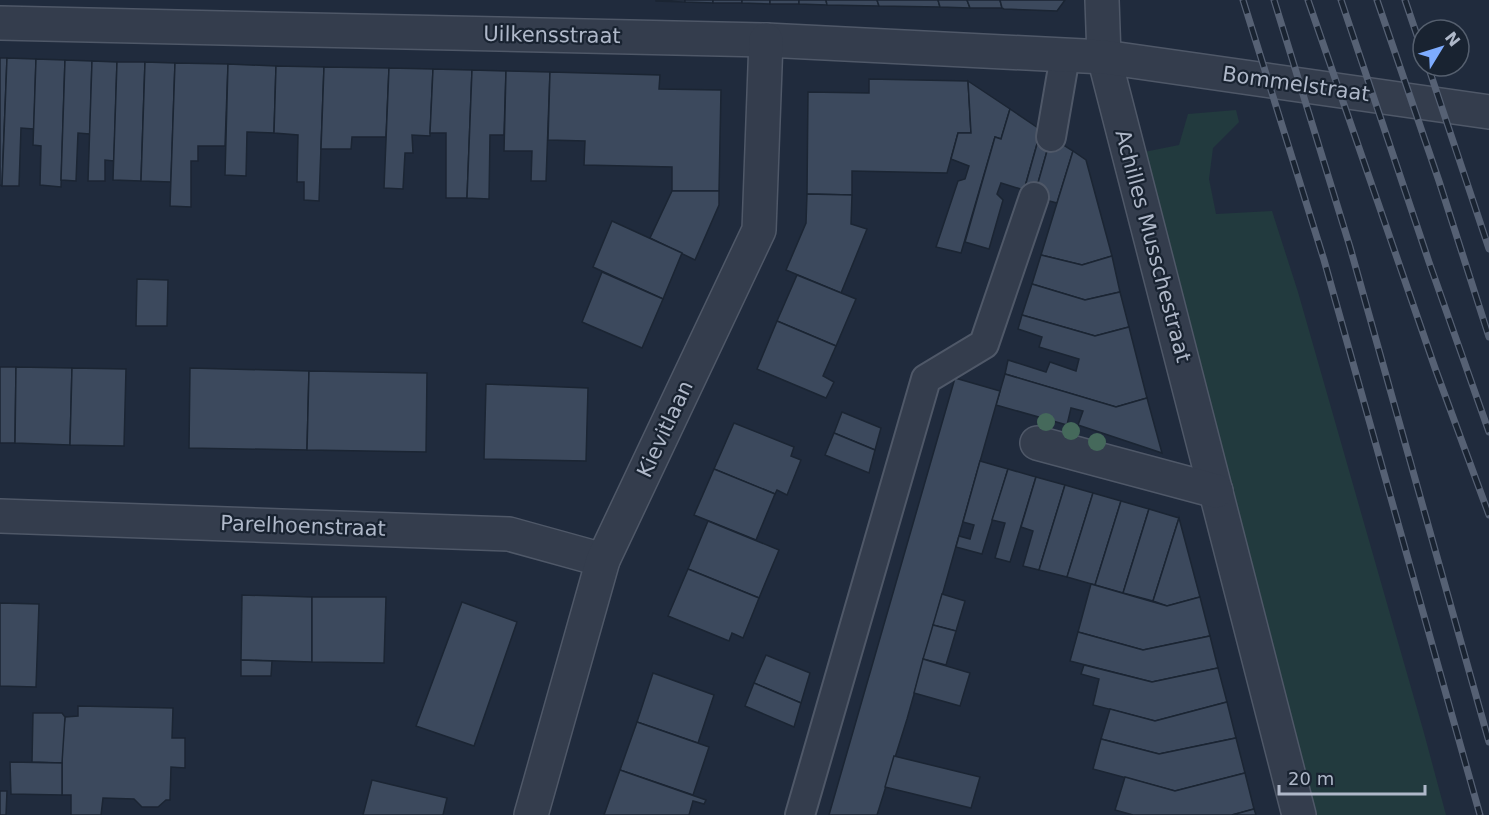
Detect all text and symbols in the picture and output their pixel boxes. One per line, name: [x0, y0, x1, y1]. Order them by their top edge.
north arrow: [1411, 18, 1471, 78]
street label: Uilkensstraat: [483, 22, 621, 48]
text: N: [1441, 28, 1464, 50]
street label: Bommelstraat: [1221, 62, 1371, 106]
street label: Achilles Musschestraat: [1110, 127, 1196, 365]
street label: Kievitlaan: [632, 377, 698, 481]
street label: Parelhoenstraat: [220, 511, 386, 541]
scale bar: [1279, 758, 1424, 796]
text: 20 m: [1288, 768, 1334, 789]

